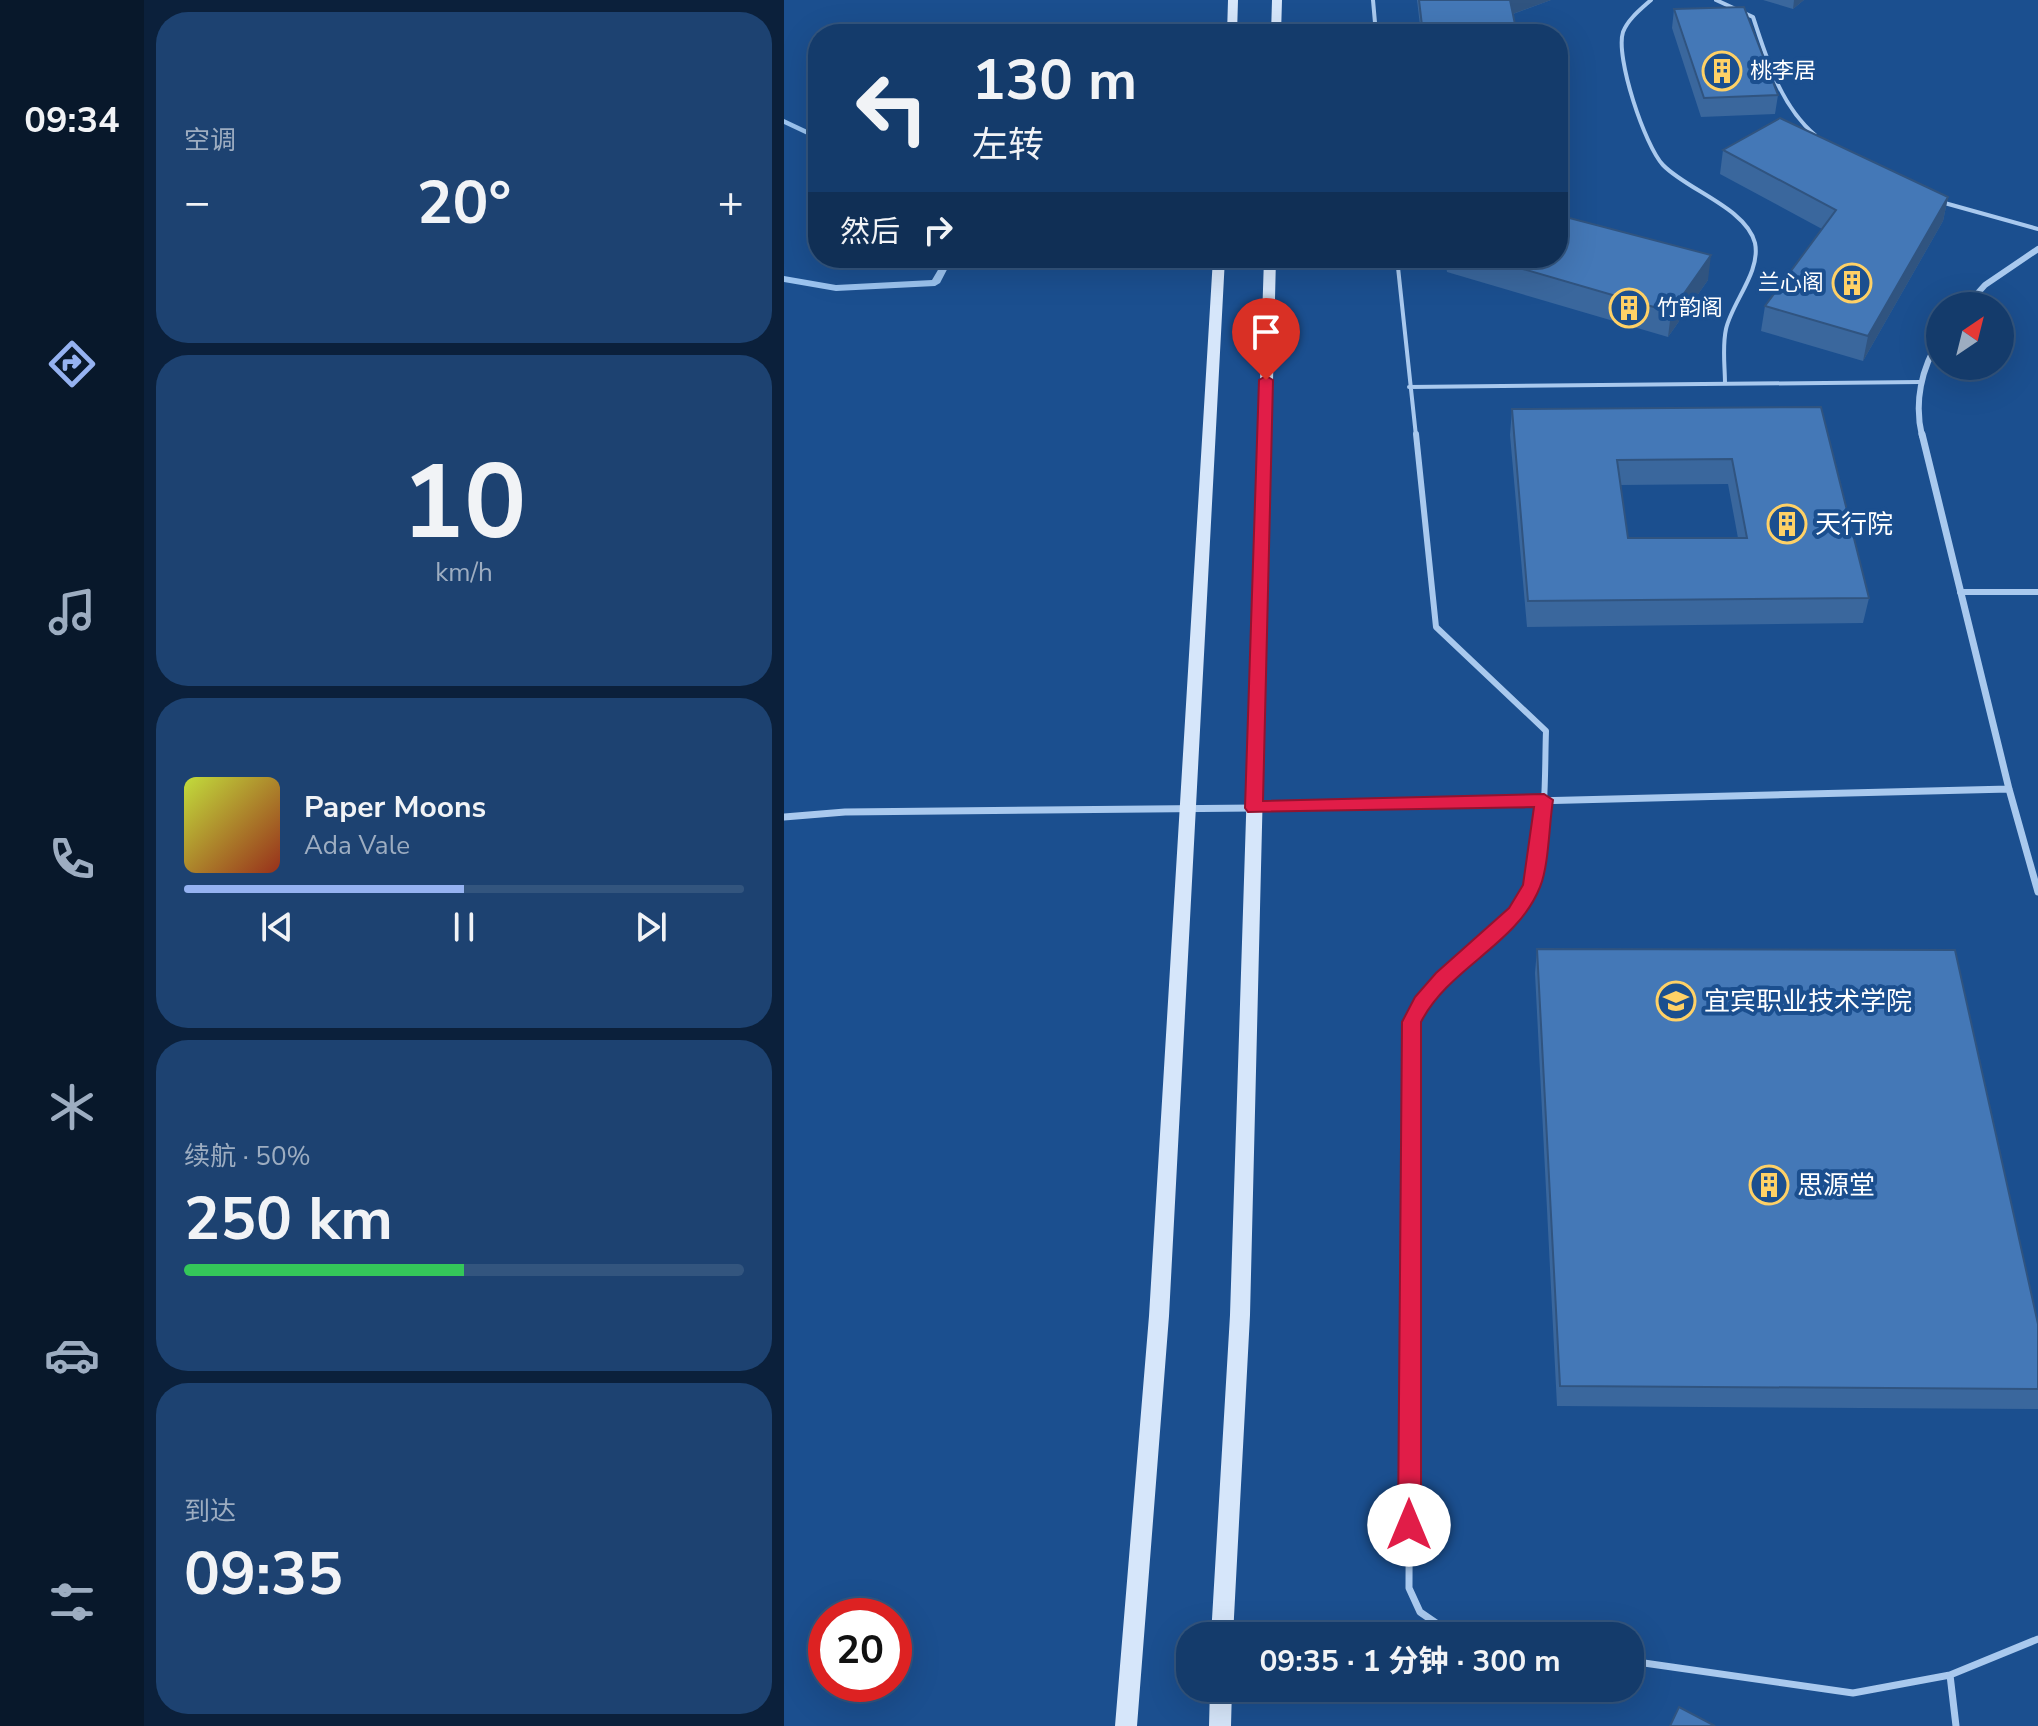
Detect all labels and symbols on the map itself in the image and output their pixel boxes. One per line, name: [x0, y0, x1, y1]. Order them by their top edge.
building icon: 桃李居: [1701, 50, 1743, 92]
place label: 桃李居: [1750, 56, 1816, 86]
building icon: 兰心阁: [1831, 262, 1873, 304]
place label: 兰心阁: [1758, 268, 1824, 298]
building icon: 竹韵阁: [1608, 287, 1650, 329]
north arrow: [1926, 292, 2014, 380]
place label: 竹韵阁: [1657, 293, 1723, 323]
pin: [1232, 298, 1300, 380]
building icon: 天行院: [1766, 503, 1808, 545]
place label: 天行院: [1815, 507, 1893, 542]
school or university icon: 宜宾职业技术学院: [1655, 980, 1697, 1022]
place label: 宜宾职业技术学院: [1704, 984, 1912, 1019]
building icon: 思源堂: [1748, 1164, 1790, 1206]
place label: 思源堂: [1797, 1168, 1875, 1203]
position arrow: [1367, 1483, 1451, 1567]
speed limit sign: 20: [808, 1598, 912, 1702]

